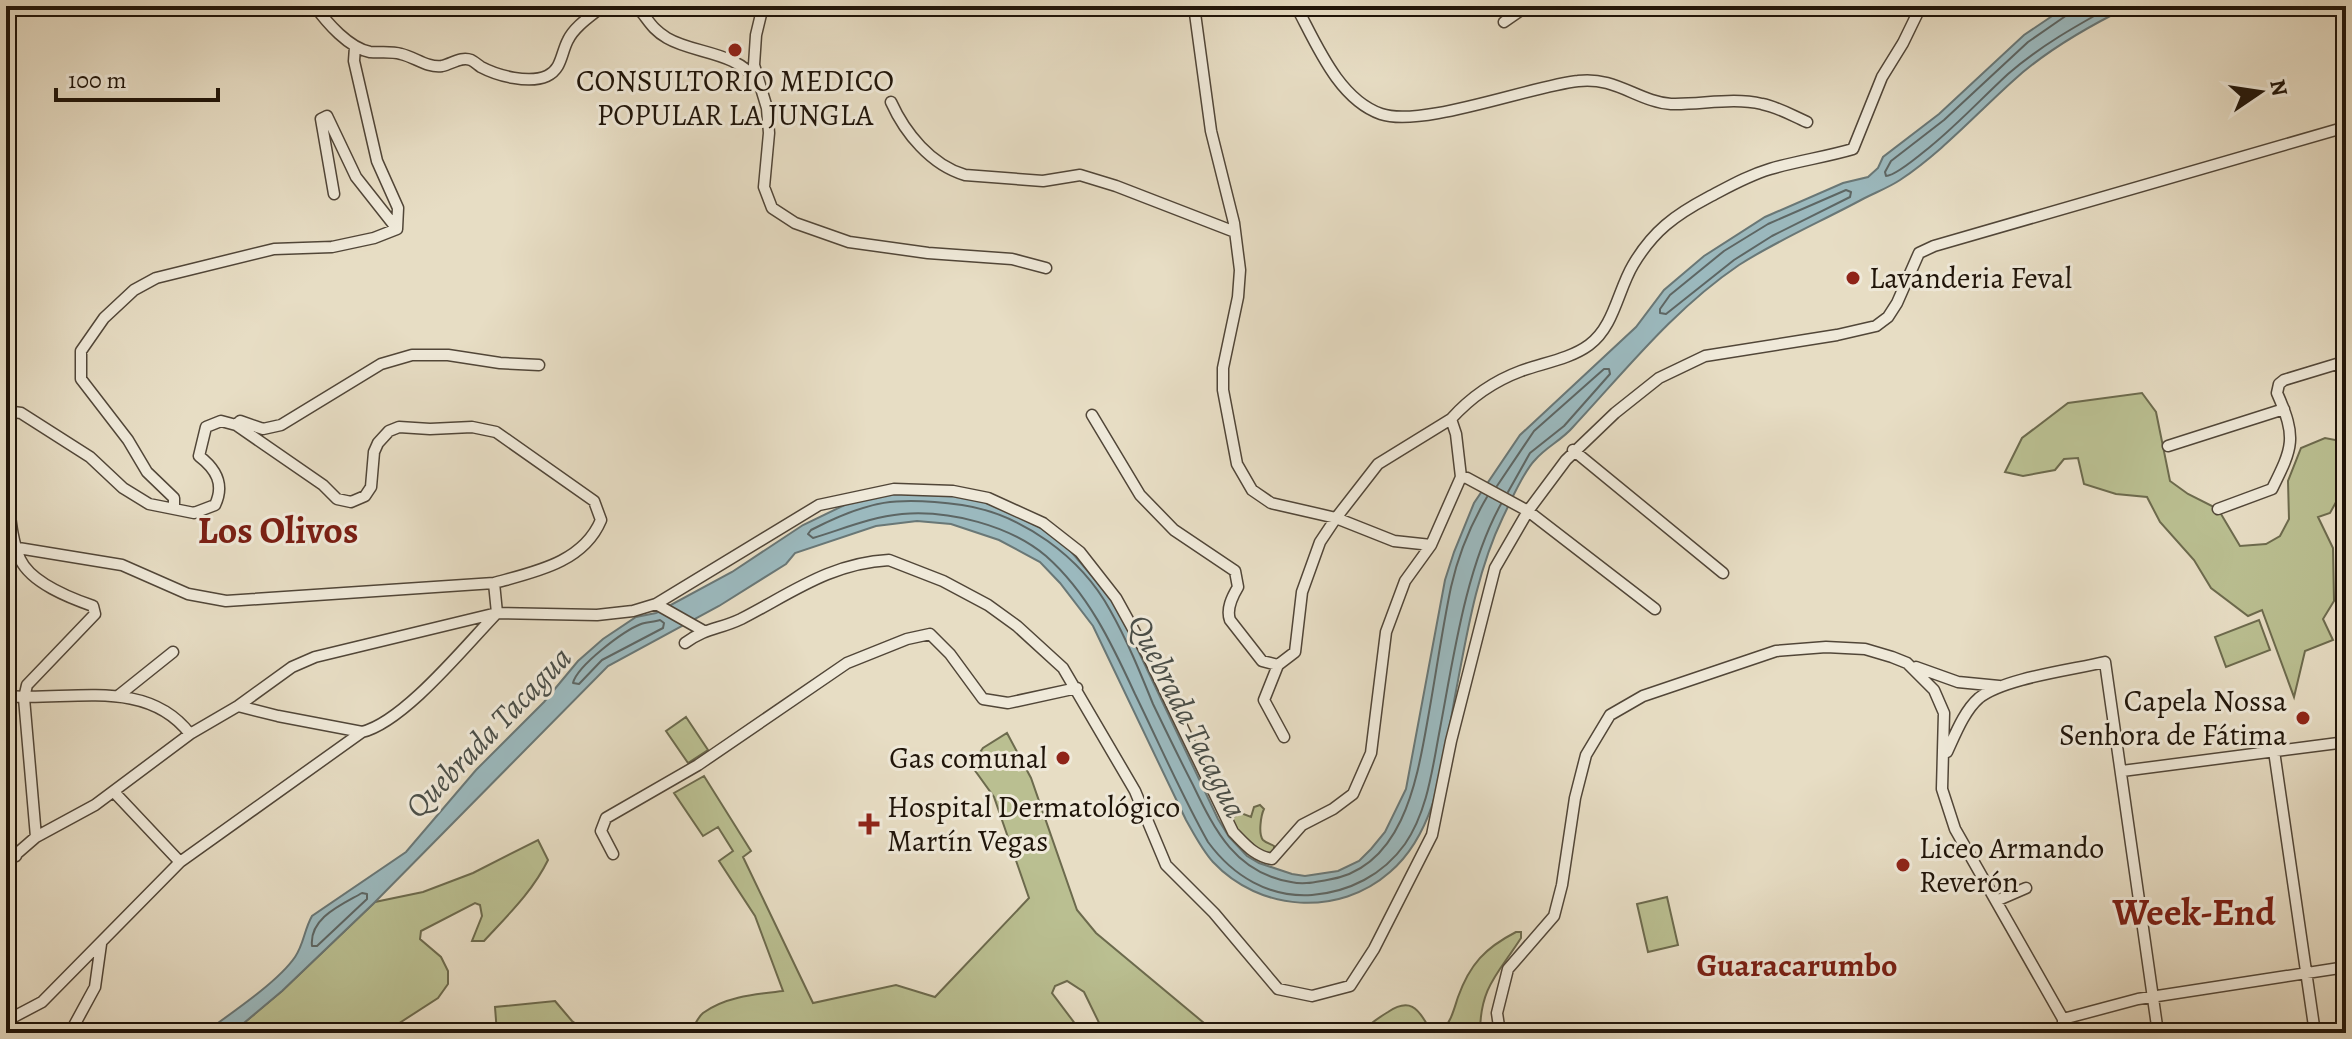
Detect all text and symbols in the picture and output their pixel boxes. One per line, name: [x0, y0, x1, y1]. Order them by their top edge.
marker: CONSULTORIO MEDICO POPULAR LA JUNGLA: [726, 41, 744, 59]
scale bar: [56, 52, 218, 102]
north arrow: [2220, 52, 2300, 132]
place label: CONSULTORIO MEDICO POPULAR LA JUNGLA: [576, 61, 894, 135]
text: 100 m: [68, 64, 127, 96]
text: N: [2262, 77, 2295, 99]
place label: Lavanderia Feval: [1869, 258, 2072, 298]
marker: Lavanderia Feval: [1844, 269, 1862, 287]
district label: Los Olivos: [198, 504, 358, 556]
water label: Quebrada Tacagua: [1118, 607, 1258, 826]
water label: Quebrada Tacagua: [395, 636, 581, 827]
place label: Capela Nossa Senhora de Fátima: [2059, 681, 2287, 755]
marker: Capela Nossa Senhora de Fátima: [2294, 709, 2312, 727]
place label: Gas comunal: [889, 738, 1047, 778]
marker: Gas comunal: [1054, 749, 1072, 767]
place label: Hospital Dermatológico Martín Vegas: [887, 787, 1180, 861]
marker: Hospital Dermatológico Martín Vegas: [858, 813, 880, 835]
place label: Liceo Armando Reverón: [1919, 828, 2104, 902]
marker: Liceo Armando Reverón: [1894, 856, 1912, 874]
district label: Week-End: [2111, 886, 2276, 938]
district label: Guaracarumbo: [1697, 943, 1897, 987]

